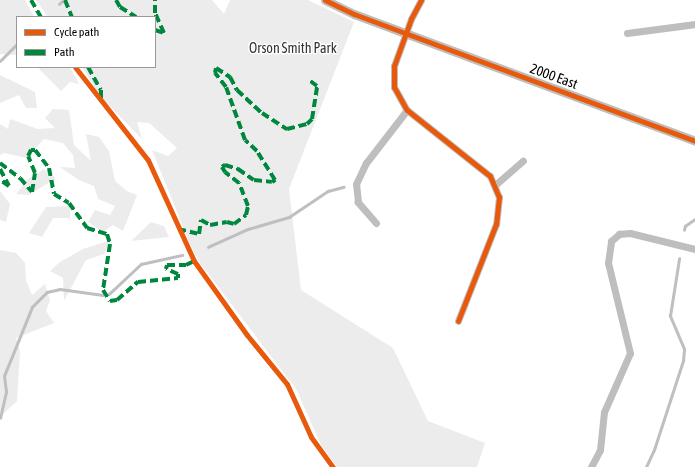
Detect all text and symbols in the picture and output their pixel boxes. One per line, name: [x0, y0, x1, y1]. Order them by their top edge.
legend: [16, 16, 156, 68]
text: Cycle path: [54, 25, 99, 39]
park label: Orson Smith Park: [249, 40, 337, 56]
text: Path: [54, 45, 75, 59]
street label: 2000 East: [528, 60, 580, 92]

